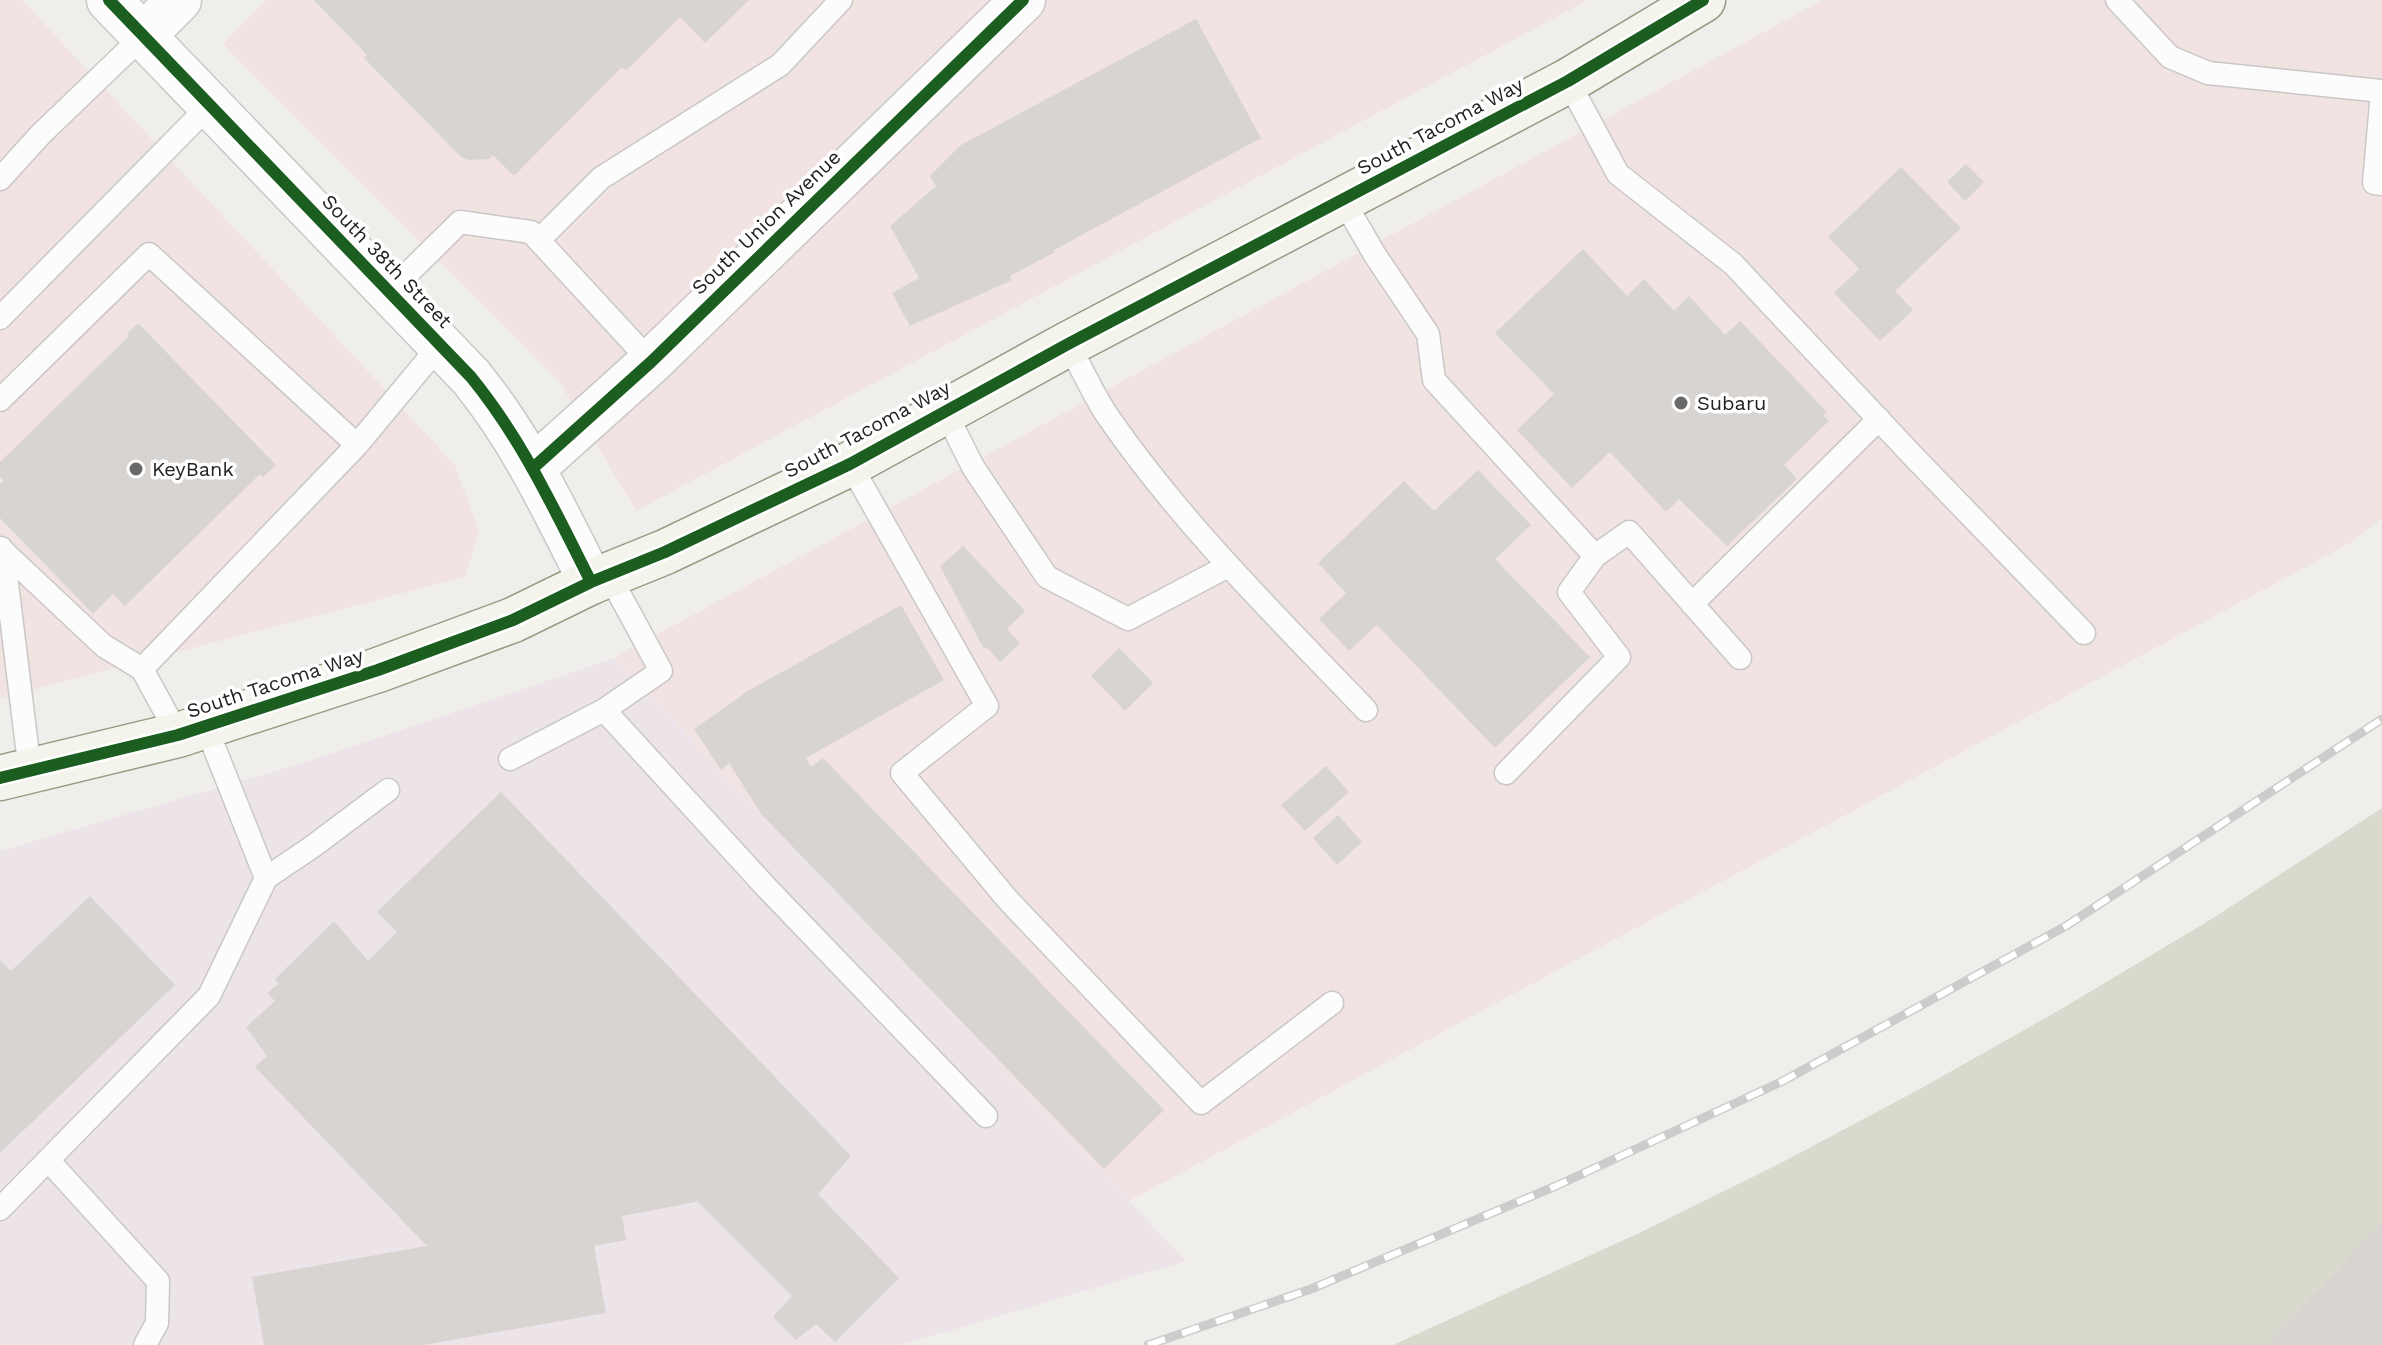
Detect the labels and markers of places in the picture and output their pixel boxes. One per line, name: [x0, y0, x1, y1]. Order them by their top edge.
place label: Subaru: [1697, 391, 1766, 415]
marker: Subaru: [1672, 394, 1690, 412]
place label: KeyBank: [152, 457, 234, 481]
marker: KeyBank: [127, 460, 145, 478]

